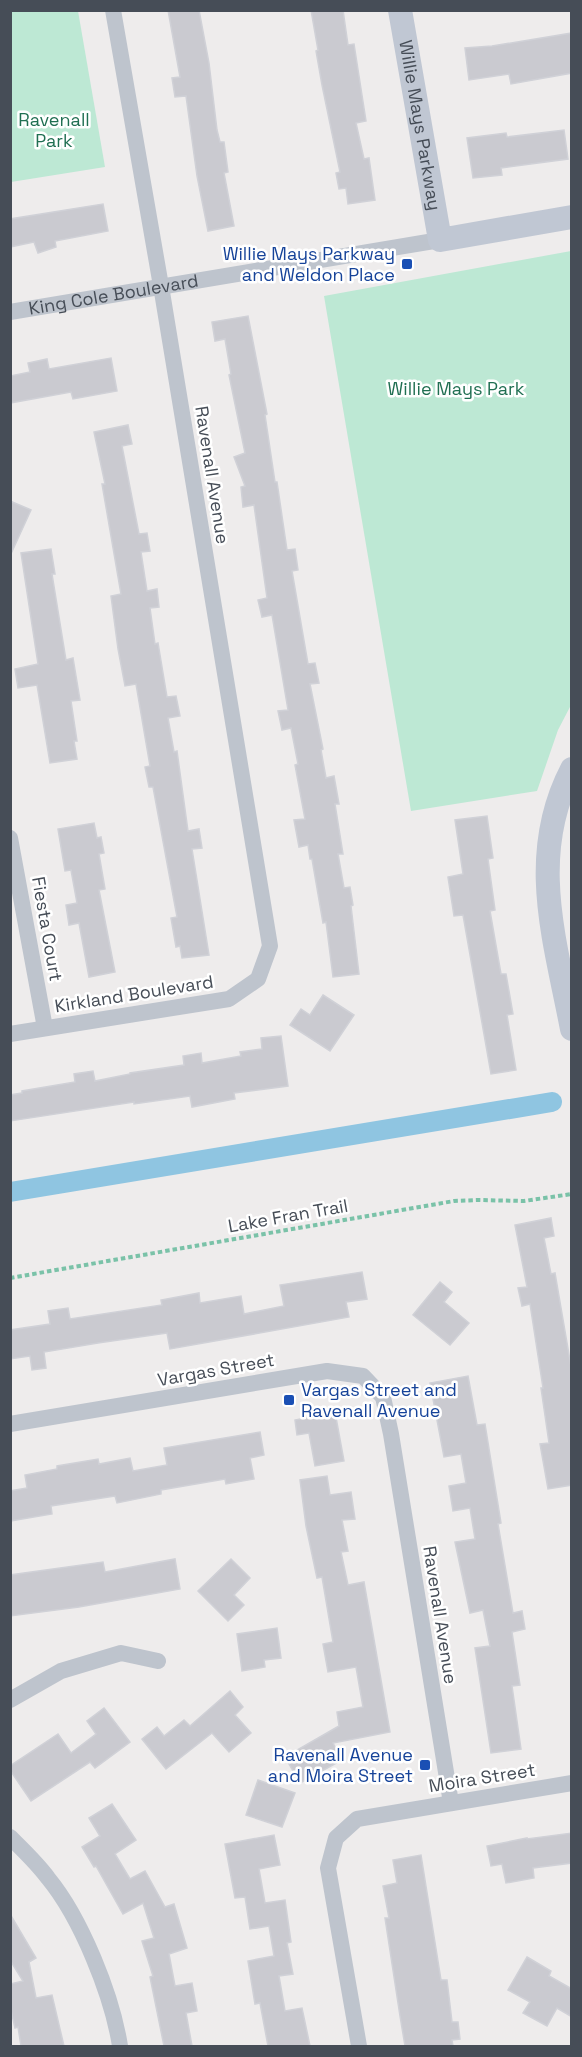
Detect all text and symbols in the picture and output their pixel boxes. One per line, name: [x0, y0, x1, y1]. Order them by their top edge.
street label: Willie Mays Parkway: [394, 38, 447, 212]
park label: Ravenall Park: [18, 108, 90, 152]
place label: Willie Mays Parkway and Weldon Place: [223, 242, 395, 286]
marker: Willie Mays Parkway and Weldon Place: [400, 257, 414, 271]
street label: King Cole Boulevard: [27, 269, 200, 320]
park label: Willie Mays Park: [388, 377, 525, 400]
street label: Ravenall Avenue: [190, 404, 235, 546]
street label: Fiesta Court: [27, 875, 68, 983]
street label: Kirkland Boulevard: [53, 970, 215, 1017]
street label: Lake Fran Trail: [226, 1194, 350, 1237]
street label: Vargas Street: [156, 1348, 276, 1391]
place label: Vargas Street and Ravenall Avenue: [301, 1378, 457, 1422]
marker: Vargas Street and Ravenall Avenue: [282, 1393, 296, 1407]
street label: Ravenall Avenue: [418, 1544, 463, 1686]
place label: Ravenall Avenue and Moira Street: [268, 1743, 413, 1787]
marker: Ravenall Avenue and Moira Street: [418, 1758, 432, 1772]
street label: Moira Street: [427, 1758, 537, 1797]

